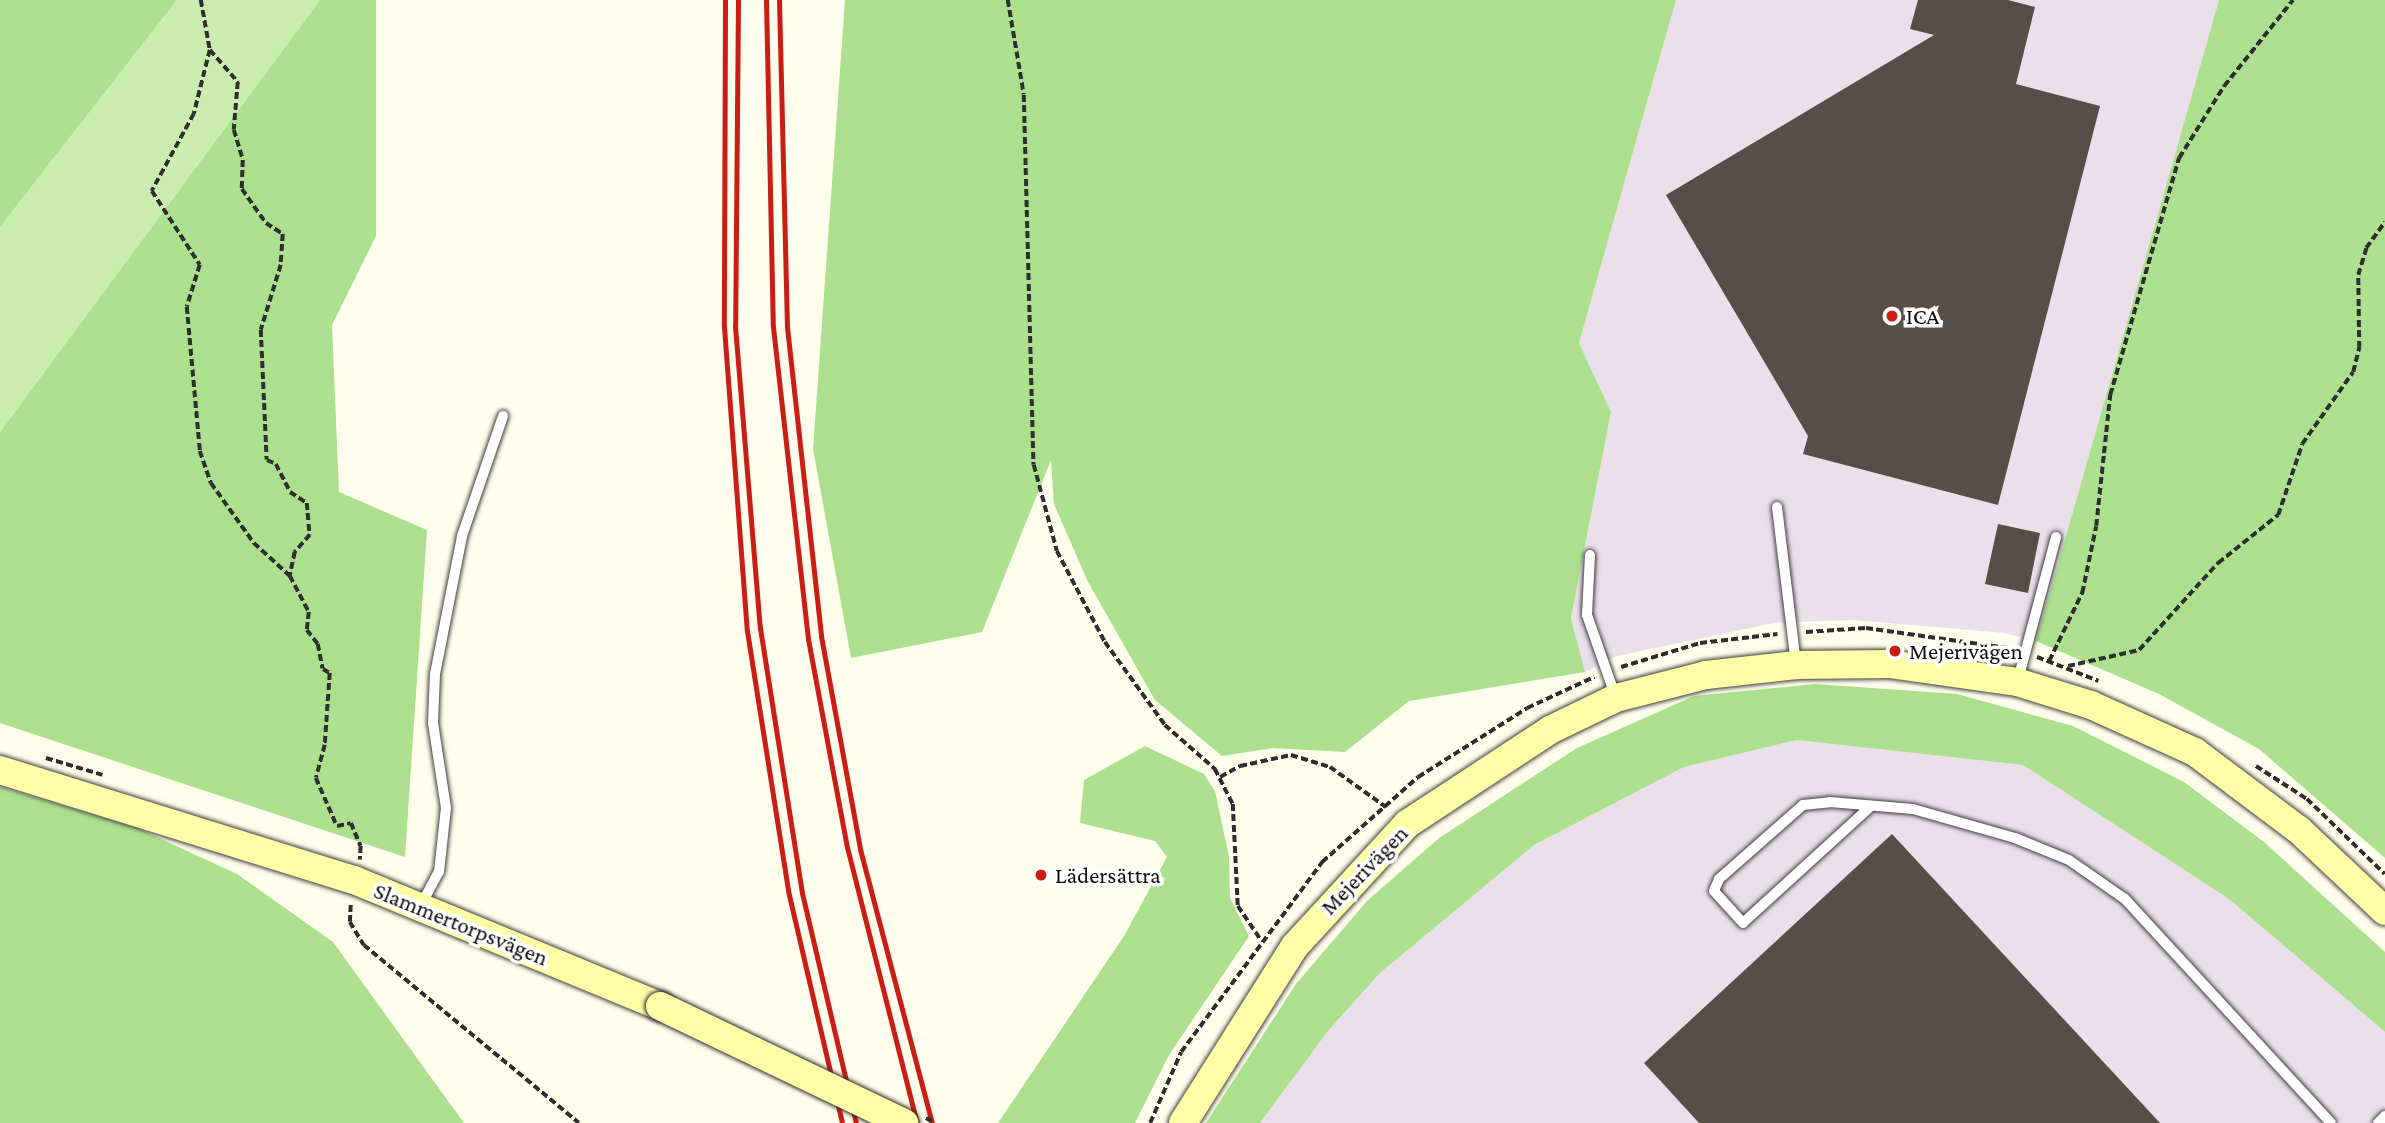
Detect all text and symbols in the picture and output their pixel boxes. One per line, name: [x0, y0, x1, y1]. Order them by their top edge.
place label: ICA: [1906, 302, 1939, 330]
marker: ICA: [1884, 308, 1900, 324]
place label: Mejerivägen: [1909, 637, 2023, 665]
marker: Mejerivägen: [1887, 643, 1903, 659]
street label: Mejerivägen: [1315, 820, 1413, 920]
place label: Lädersättra: [1055, 861, 1161, 889]
marker: Lädersättra: [1033, 867, 1049, 883]
street label: Slammertorpsvägen: [370, 877, 552, 971]

